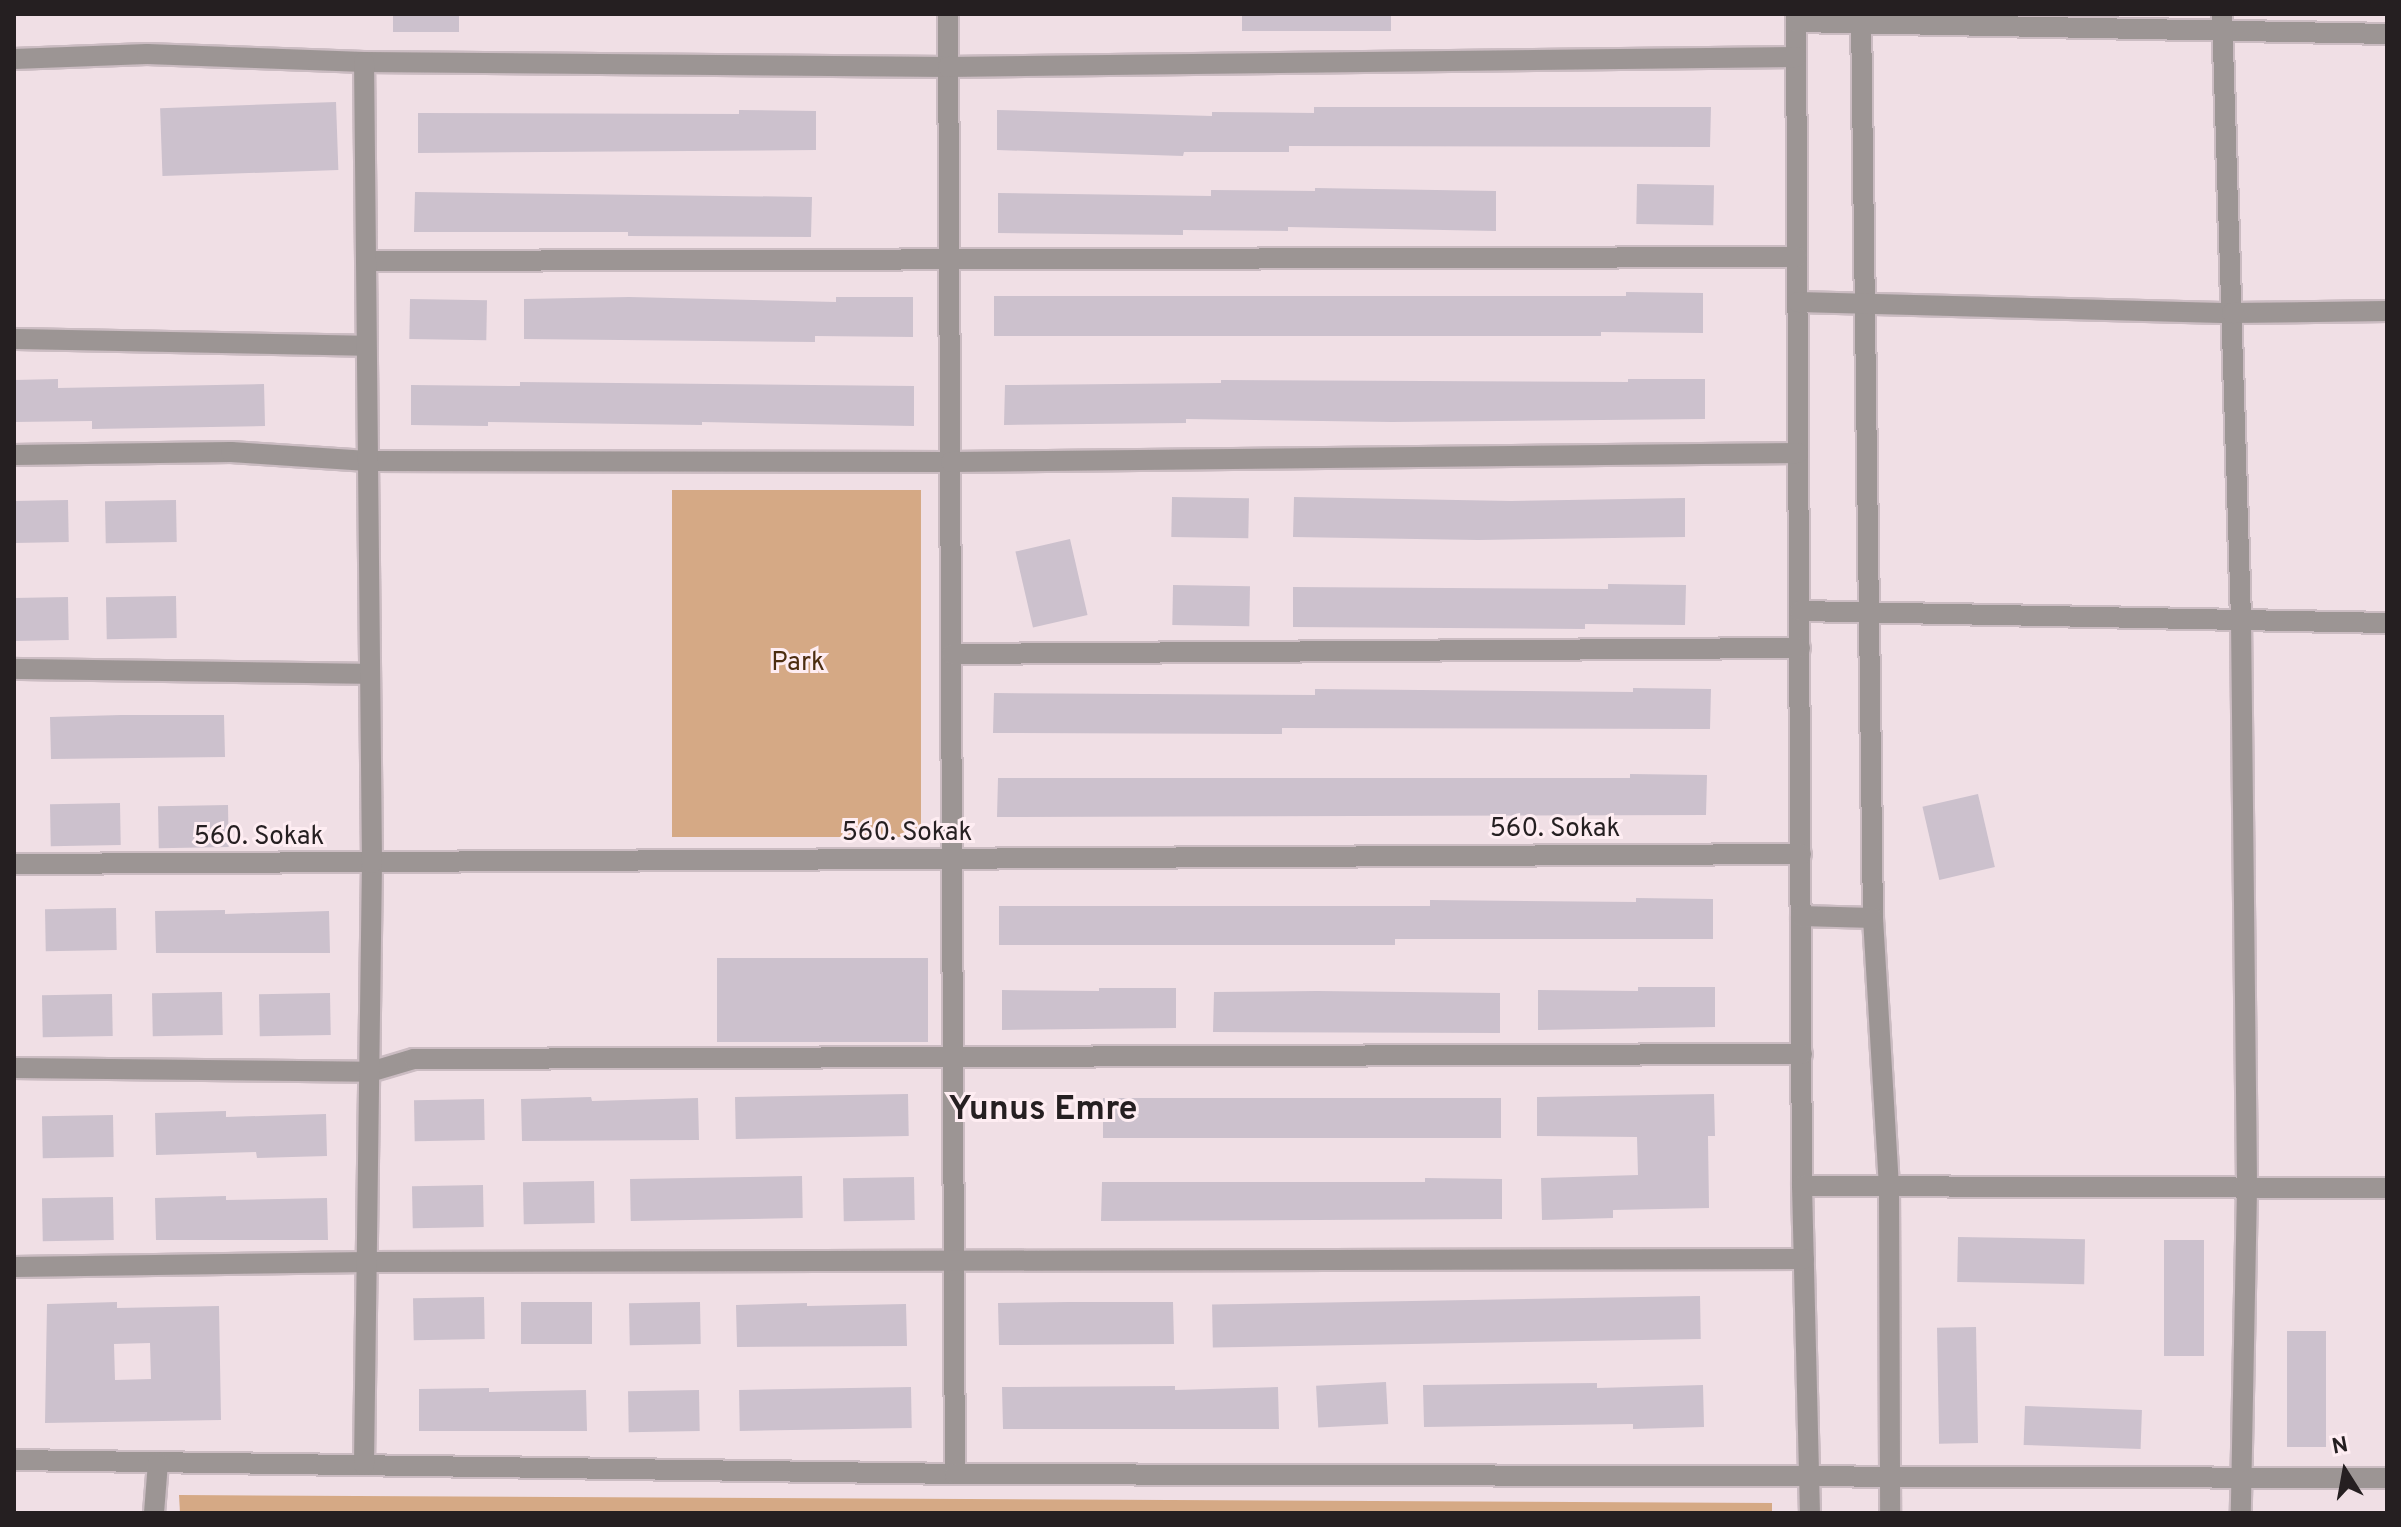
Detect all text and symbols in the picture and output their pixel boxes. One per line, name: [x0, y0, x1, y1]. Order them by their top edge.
park label: Park: [771, 648, 825, 680]
street label: 560. Sokak: [1490, 814, 1620, 846]
street label: 560. Sokak: [842, 818, 972, 850]
street label: 560. Sokak: [194, 822, 324, 854]
district label: Yunus Emre: [948, 1091, 1138, 1131]
north arrow: [2305, 1431, 2385, 1511]
text: N: [2330, 1432, 2351, 1462]

